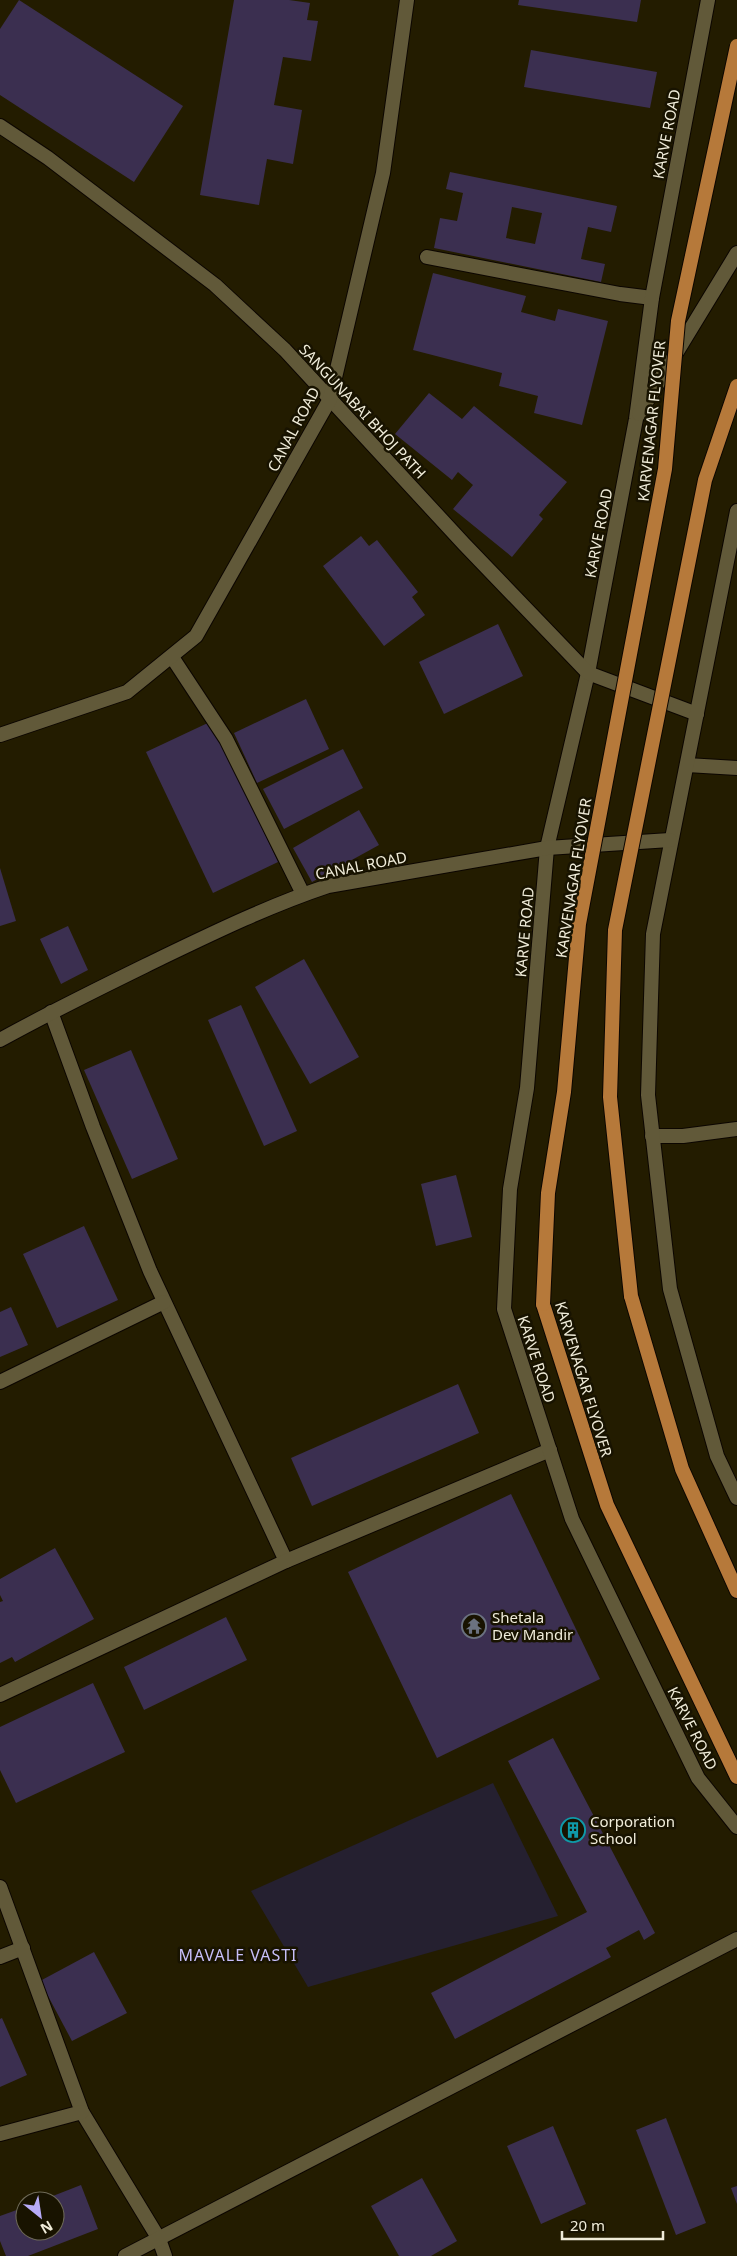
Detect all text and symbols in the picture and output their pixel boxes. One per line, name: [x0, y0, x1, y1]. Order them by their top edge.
street label: KARVE ROAD: [648, 88, 684, 180]
street label: SANGUNABAI BHOJ PATH: [295, 339, 431, 483]
street label: KARVENAGAR FLYOVER: [633, 339, 669, 502]
street label: CANAL ROAD: [262, 383, 324, 475]
street label: KARVE ROAD: [580, 487, 616, 579]
street label: KARVENAGAR FLYOVER: [550, 796, 596, 959]
street label: CANAL ROAD: [313, 846, 409, 884]
street label: KARVE ROAD: [510, 886, 538, 978]
street label: KARVENAGAR FLYOVER: [551, 1299, 617, 1460]
street label: KARVE ROAD: [513, 1313, 561, 1405]
place label: Shetala Dev Mandir: [492, 1607, 573, 1644]
temple icon: Shetala Dev Mandir: [461, 1613, 487, 1639]
street label: KARVE ROAD: [663, 1683, 723, 1773]
place label: Corporation School: [590, 1811, 675, 1848]
building icon: Corporation School: [560, 1817, 586, 1843]
district label: MAVALE VASTI: [178, 1944, 298, 1966]
north arrow: [15, 2191, 65, 2241]
scale bar: [562, 2208, 663, 2240]
text: 20 m: [570, 2215, 605, 2235]
text: N: [37, 2217, 56, 2239]

